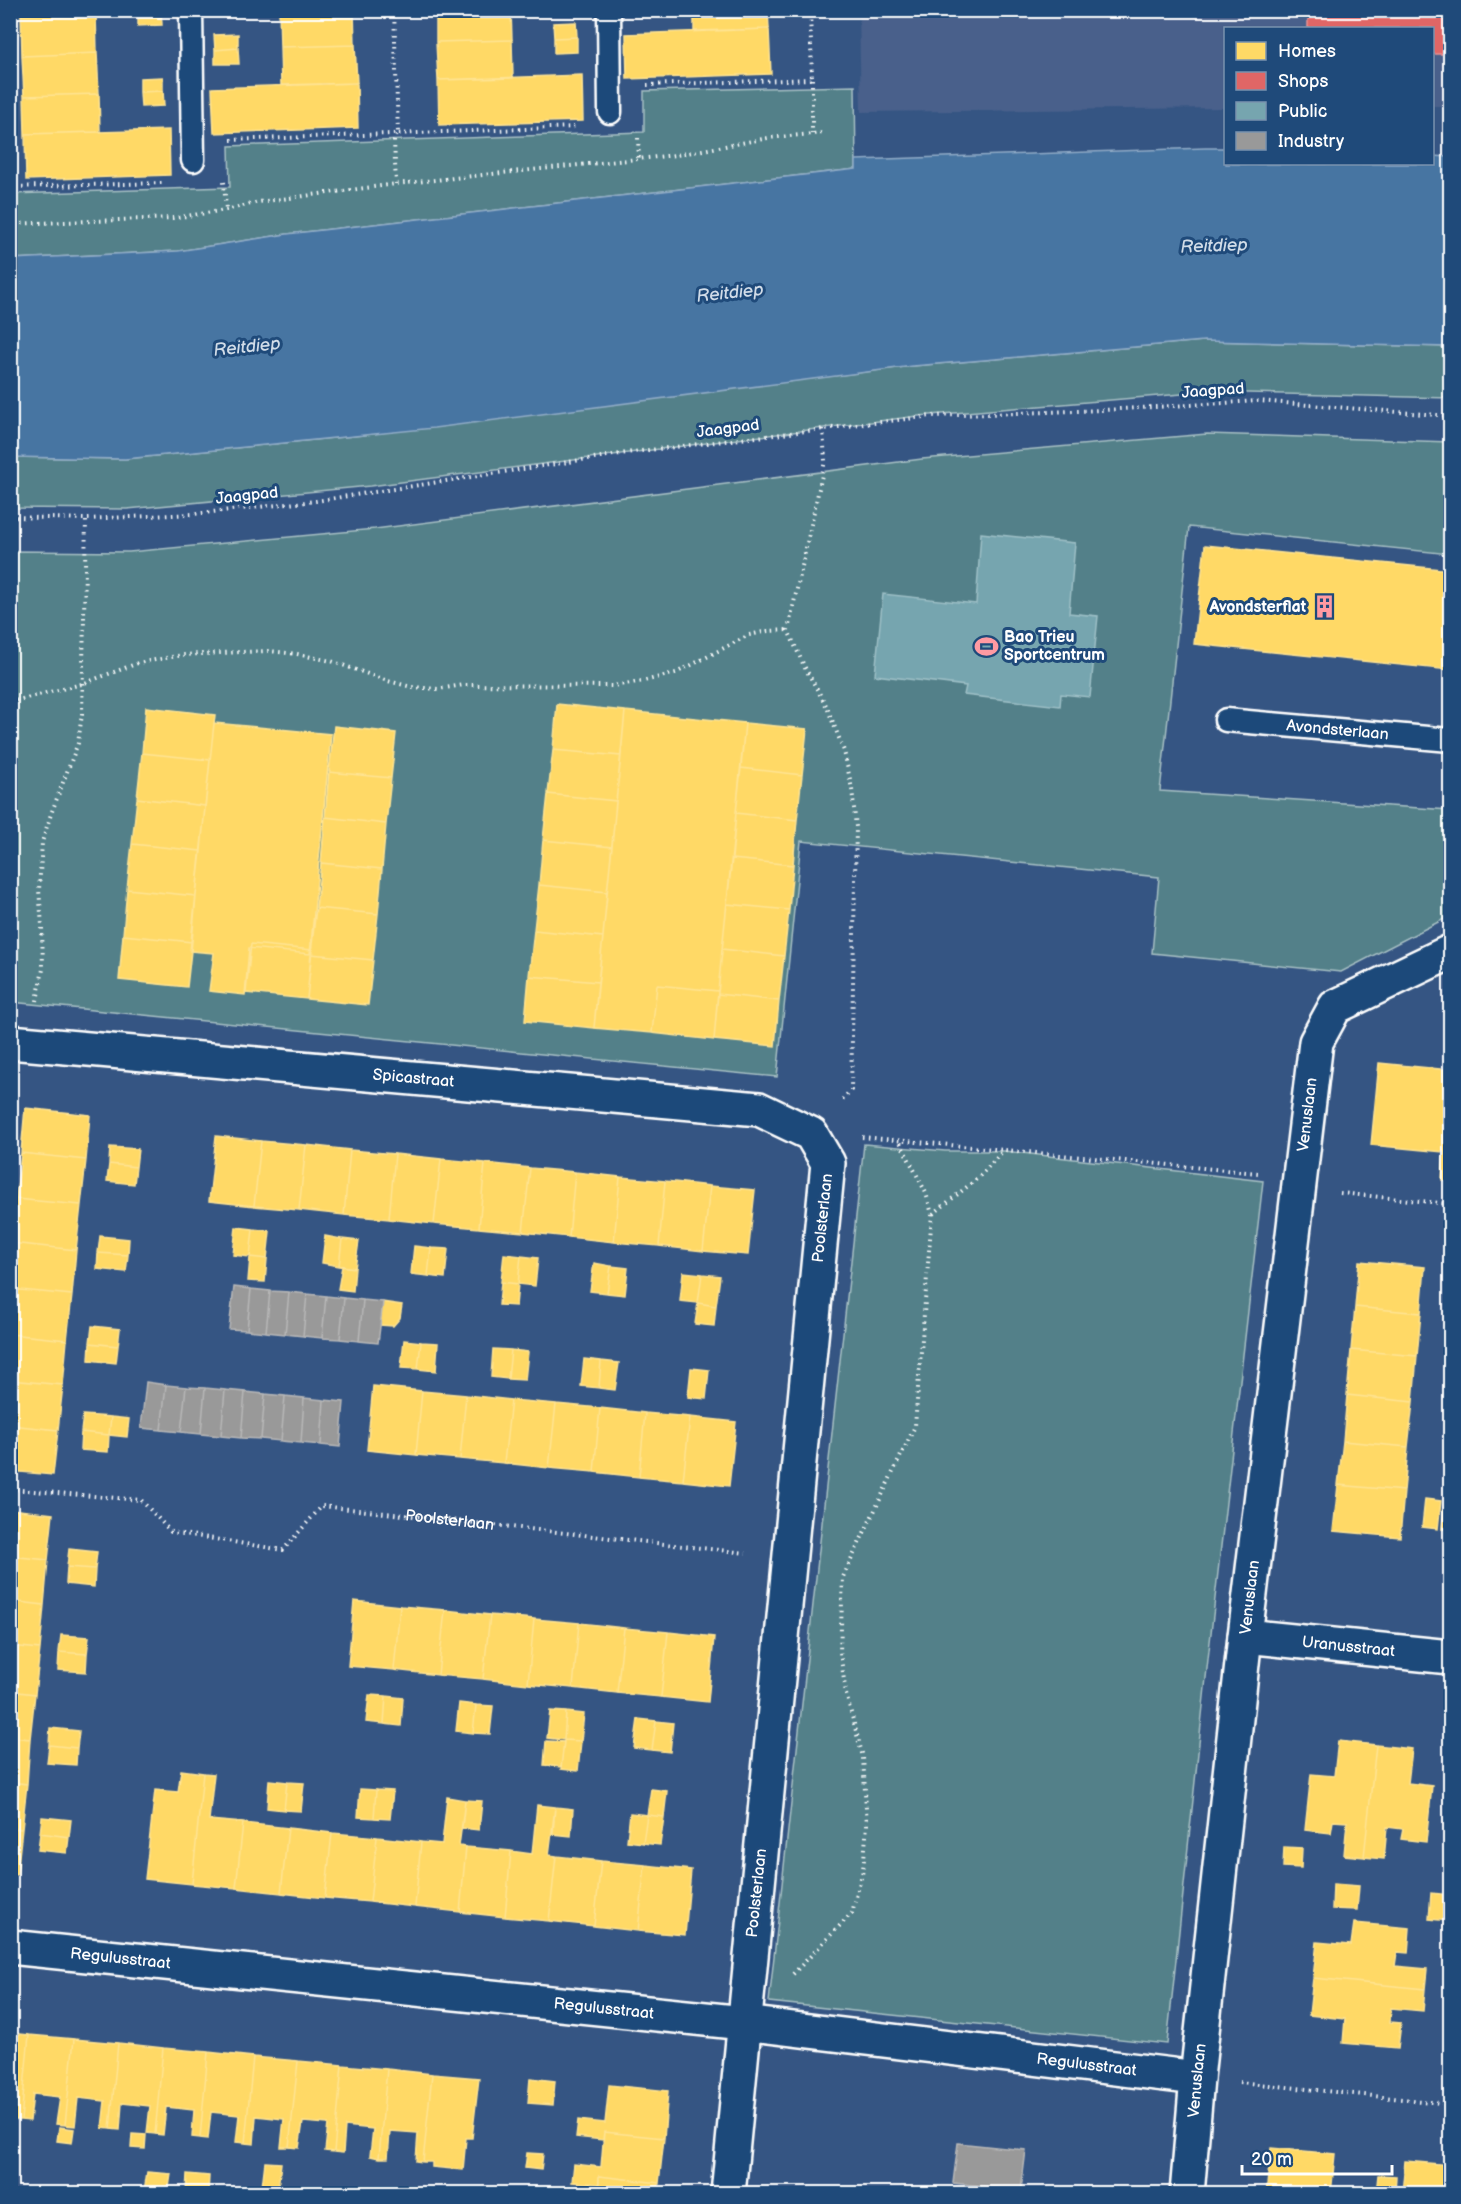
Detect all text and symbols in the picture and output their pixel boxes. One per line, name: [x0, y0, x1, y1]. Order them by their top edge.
legend: [1224, 27, 1434, 165]
text: Homes: [1278, 41, 1336, 62]
text: Shops: [1278, 71, 1329, 92]
text: Public: [1278, 101, 1327, 122]
text: Industry: [1278, 131, 1345, 152]
water label: Reitdiep: [1180, 234, 1248, 258]
water label: Reitdiep: [695, 279, 765, 307]
water label: Reitdiep: [212, 333, 282, 361]
street label: Jaagpad: [1181, 379, 1245, 403]
street label: Jaagpad: [696, 416, 760, 442]
street label: Jaagpad: [215, 483, 279, 509]
building icon: Avondsterflat: [1311, 594, 1337, 620]
place label: Avondsterflat: [1209, 598, 1307, 617]
place label: Bao Trieu Sportcentrum: [1004, 628, 1105, 665]
sports icon: Bao Trieu Sportcentrum: [973, 633, 999, 659]
street label: Avondsterlaan: [1286, 716, 1389, 744]
street label: Spicastraat: [372, 1065, 455, 1091]
street label: Venuslaan: [1293, 1077, 1321, 1153]
street label: Poolsterlaan: [809, 1173, 837, 1263]
street label: Poolsterlaan: [404, 1506, 495, 1535]
street label: Venuslaan: [1236, 1559, 1263, 1635]
street label: Uranusstraat: [1301, 1632, 1396, 1661]
street label: Poolsterlaan: [743, 1848, 771, 1938]
street label: Regulusstraat: [69, 1944, 172, 1973]
street label: Regulusstraat: [553, 1994, 655, 2023]
street label: Venuslaan: [1184, 2042, 1210, 2118]
street label: Regulusstraat: [1035, 2049, 1138, 2080]
scale bar: [1242, 2138, 1392, 2176]
text: 20 m: [1251, 2149, 1292, 2170]

